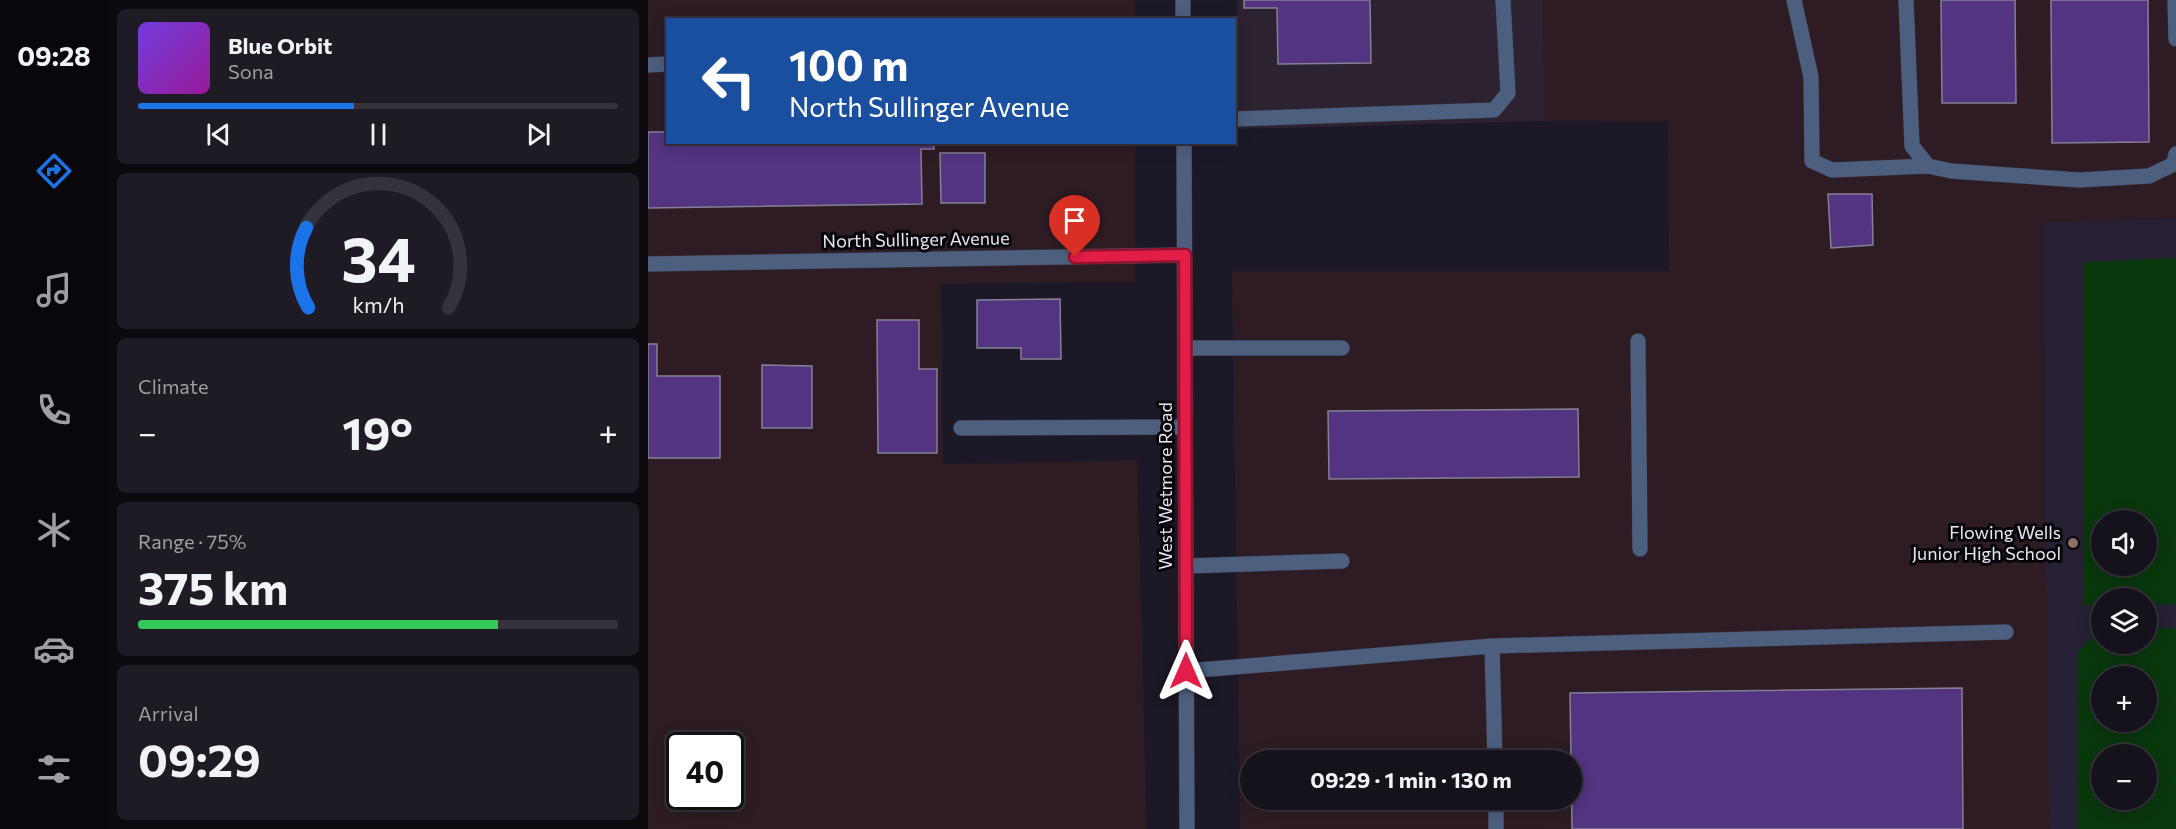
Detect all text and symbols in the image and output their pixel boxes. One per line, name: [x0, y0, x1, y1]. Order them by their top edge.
text: Blue Orbit: [228, 32, 332, 59]
text: 100 m: [789, 38, 909, 90]
text: 09:28: [17, 39, 91, 72]
icon: left: [690, 42, 768, 120]
text: Sona: [228, 59, 274, 83]
text: North Sullinger Avenue: [789, 90, 1070, 123]
icon: previous: [202, 118, 235, 151]
icon: pause: [362, 118, 395, 151]
icon: next: [522, 118, 555, 151]
icon: directions: [33, 150, 75, 192]
pin: [1049, 195, 1100, 257]
icon: arrive: [1058, 204, 1091, 237]
text: 34: [341, 219, 415, 295]
street label: North Sullinger Avenue: [822, 226, 1010, 252]
icon: music: [33, 269, 75, 311]
text: km/h: [352, 291, 404, 317]
text: Climate: [138, 374, 208, 398]
icon: phone: [33, 389, 75, 431]
street label: West Wetmore Road: [1154, 402, 1176, 570]
text: 19°: [342, 404, 413, 459]
text: −: [138, 411, 157, 452]
text: +: [599, 411, 618, 452]
icon: climate: [33, 509, 75, 551]
map controls: [2091, 510, 2157, 810]
button: sound: [2091, 510, 2157, 576]
place label: Flowing Wells Junior High School: [1912, 521, 2061, 564]
text: Range · 75%: [138, 529, 246, 553]
marker: Flowing Wells Junior High School: [2066, 536, 2080, 550]
text: 375 km: [138, 559, 288, 614]
button: layers: [2091, 588, 2157, 654]
icon: car: [33, 628, 75, 670]
position arrow: [1154, 639, 1218, 703]
button: +: [2091, 666, 2157, 732]
text: Arrival: [138, 701, 199, 725]
text: 09:29: [138, 731, 261, 786]
speed limit sign: 40: [666, 732, 744, 810]
button: −: [2091, 744, 2157, 810]
icon: filters: [33, 748, 75, 790]
text: 09:29 · 1 min · 130 m: [1310, 766, 1512, 793]

